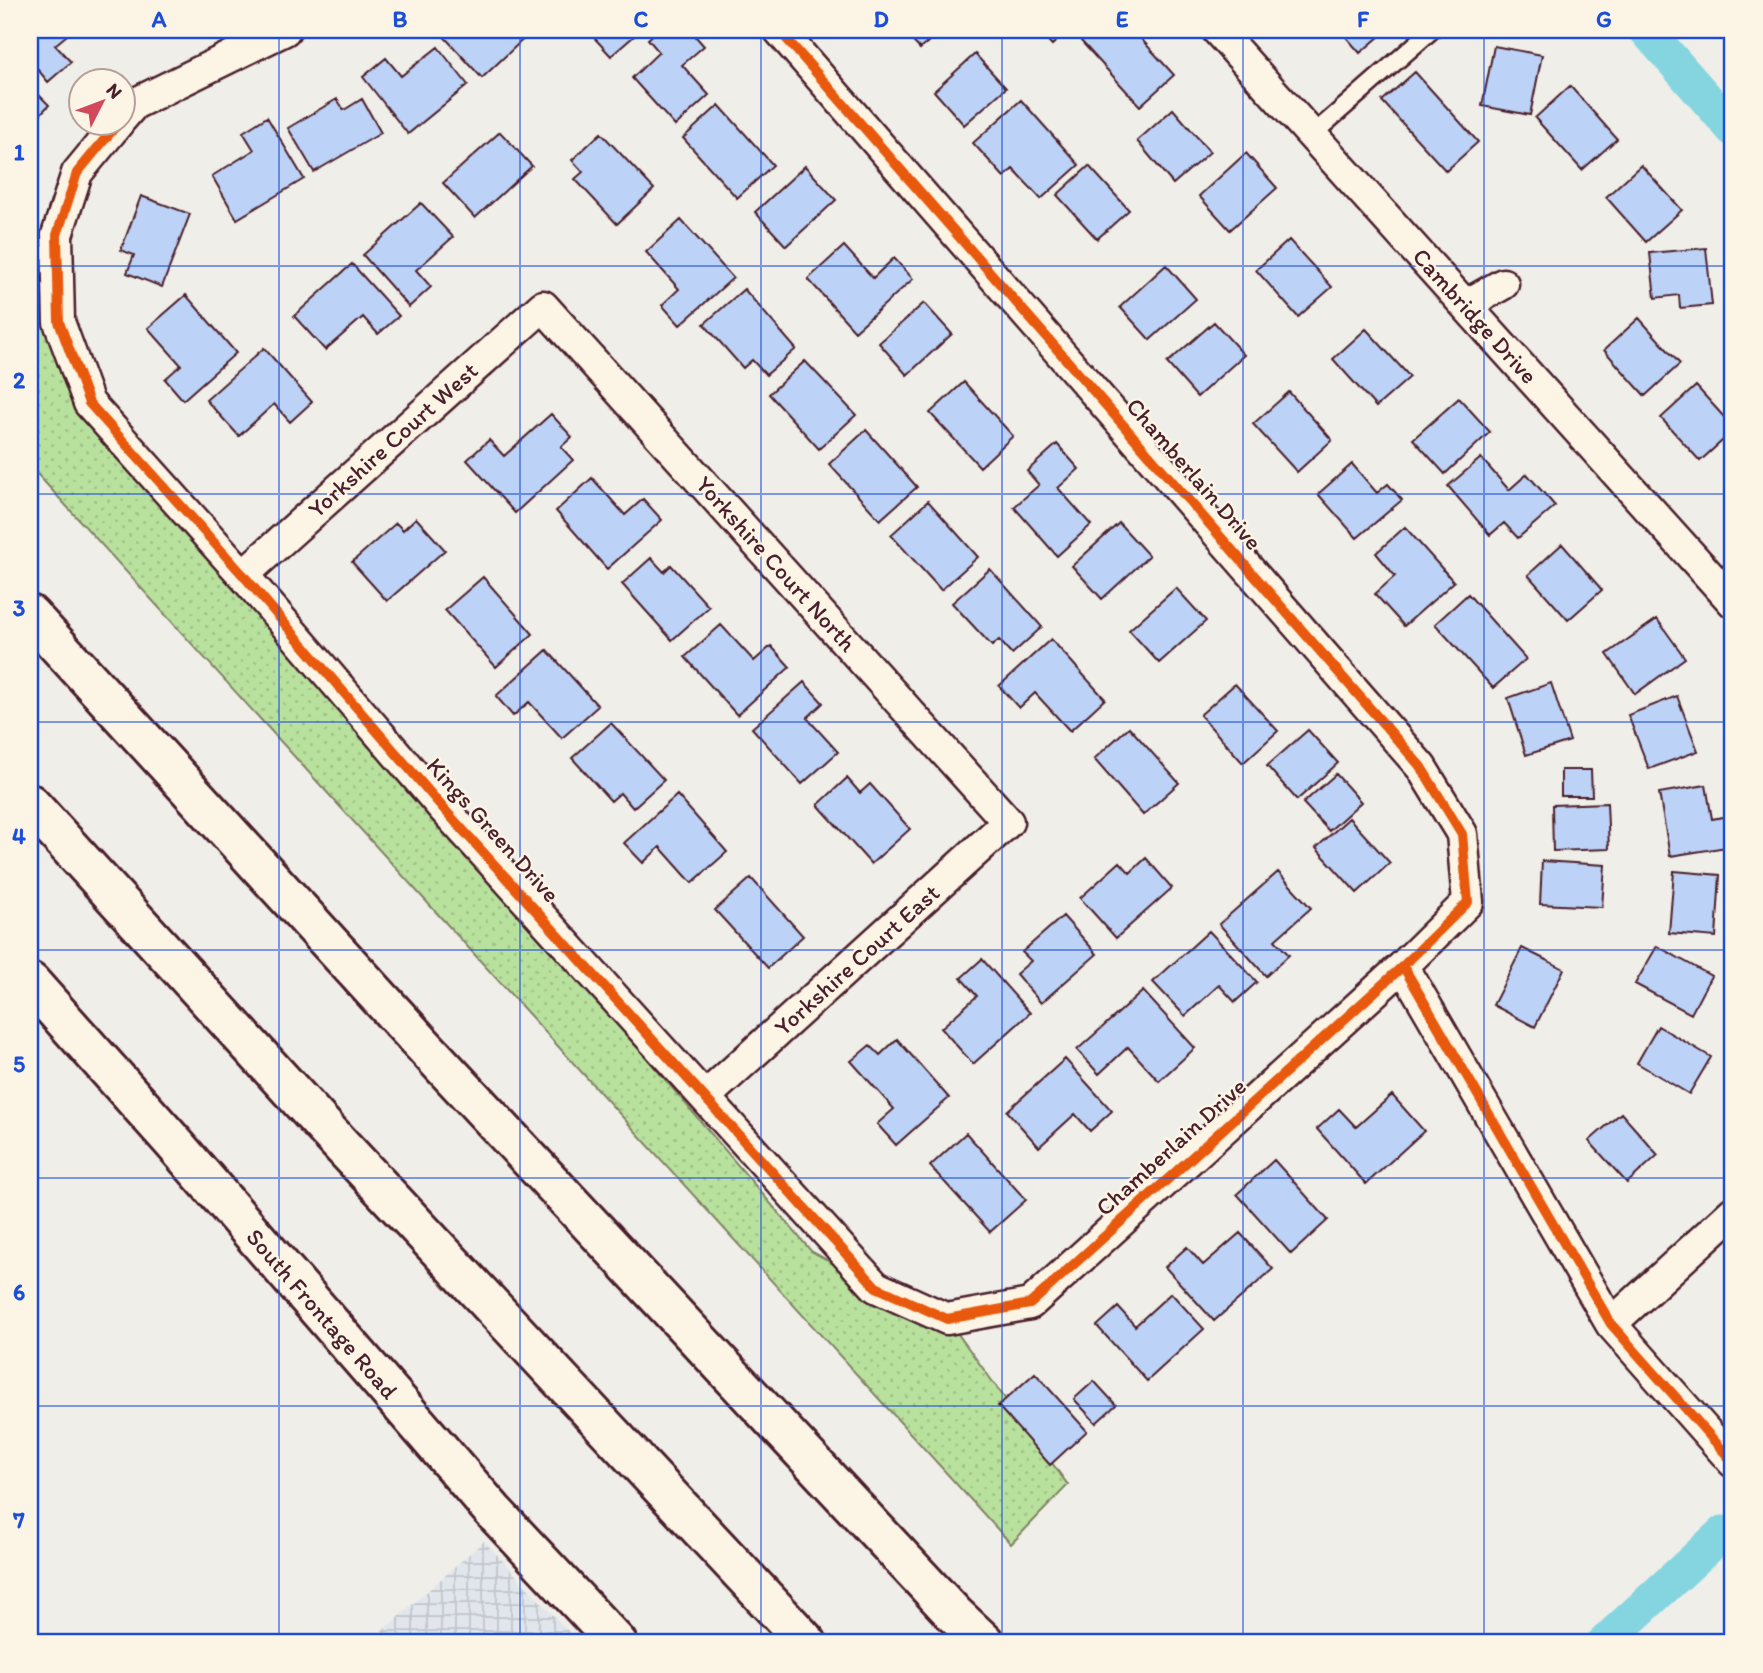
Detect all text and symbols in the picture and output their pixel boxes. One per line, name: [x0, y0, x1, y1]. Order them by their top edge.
text: A: [151, 5, 167, 33]
text: B: [393, 5, 408, 33]
text: C: [634, 5, 649, 33]
text: D: [873, 5, 889, 33]
text: E: [1116, 5, 1129, 33]
text: F: [1357, 5, 1370, 33]
text: G: [1596, 5, 1612, 33]
north arrow: [66, 66, 136, 136]
text: N: [101, 78, 127, 103]
text: 1: [14, 138, 25, 166]
street label: Cambridge Drive: [1407, 242, 1544, 390]
street label: Yorkshire Court West: [302, 356, 484, 524]
text: 2: [13, 366, 26, 394]
street label: Chamberlain Drive: [1120, 392, 1268, 556]
street label: Yorkshire Court North: [690, 470, 863, 657]
text: 3: [13, 594, 26, 622]
street label: Kings Green Drive: [421, 751, 566, 908]
text: 4: [12, 822, 26, 850]
street label: Yorkshire Court East: [768, 878, 945, 1041]
text: 5: [13, 1050, 25, 1078]
street label: Chamberlain Drive: [1090, 1072, 1252, 1222]
street label: South Frontage Road: [240, 1223, 404, 1405]
text: 6: [13, 1278, 25, 1306]
text: 7: [12, 1506, 25, 1534]

